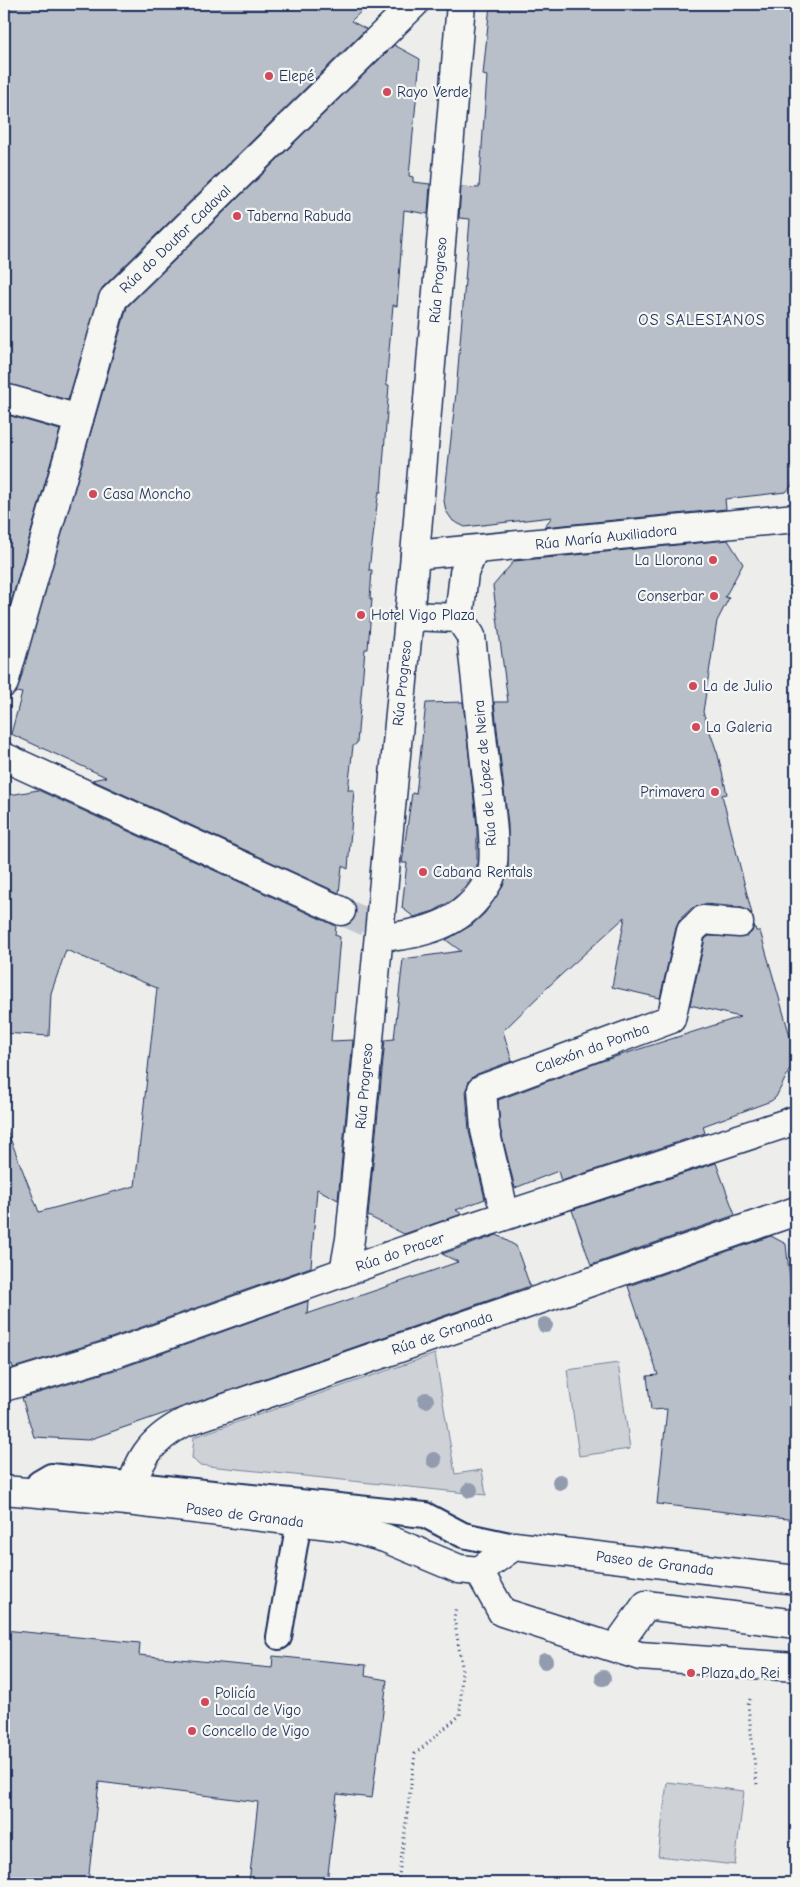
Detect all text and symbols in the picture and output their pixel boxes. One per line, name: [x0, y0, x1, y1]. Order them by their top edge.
place label: Elepé: [279, 67, 315, 85]
marker: Elepé: [263, 70, 275, 82]
place label: Rayo Verde: [397, 83, 469, 101]
marker: Rayo Verde: [381, 86, 393, 98]
street label: Rúa do Doutor Cadaval: [116, 181, 234, 297]
place label: Taberna Rabuda: [247, 207, 352, 225]
marker: Taberna Rabuda: [231, 210, 243, 222]
street label: Rúa Progreso: [425, 236, 451, 324]
district label: OS SALESIANOS: [638, 311, 766, 329]
place label: Casa Moncho: [103, 485, 191, 503]
marker: Casa Moncho: [87, 488, 99, 500]
street label: Rúa María Auxiliadora: [534, 521, 678, 553]
place label: La Llorona: [635, 551, 703, 569]
marker: La Llorona: [707, 554, 719, 566]
place label: Conserbar: [637, 587, 704, 605]
marker: Conserbar: [708, 590, 720, 602]
place label: Hotel Vigo Plaza: [371, 606, 475, 624]
marker: Hotel Vigo Plaza: [355, 609, 367, 621]
street label: Rúa Progreso: [389, 639, 415, 727]
place label: La de Julio: [703, 677, 773, 695]
marker: La de Julio: [687, 680, 699, 692]
street label: Rúa de López de Neira: [470, 699, 500, 847]
place label: La Galeria: [706, 718, 772, 736]
marker: La Galeria: [690, 721, 702, 733]
place label: Primavera: [640, 783, 705, 801]
marker: Primavera: [709, 786, 721, 798]
place label: Cabana Rentals: [433, 863, 532, 881]
marker: Cabana Rentals: [417, 866, 429, 878]
street label: Calexón da Pomba: [532, 1019, 652, 1077]
street label: Rúa Progreso: [351, 1042, 377, 1130]
street label: Rúa do Pracer: [353, 1228, 447, 1276]
street label: Rúa de Granada: [389, 1307, 495, 1359]
street label: Paseo de Granada: [185, 1499, 305, 1531]
street label: Paseo de Granada: [595, 1547, 715, 1579]
place label: Plaza do Rei: [701, 1664, 780, 1682]
marker: Plaza do Rei: [685, 1667, 697, 1679]
place label: Policía Local de Vigo: [215, 1684, 301, 1719]
marker: Policía Local de Vigo: [199, 1696, 211, 1708]
place label: Concello de Vigo: [202, 1722, 310, 1740]
marker: Concello de Vigo: [186, 1725, 198, 1737]

